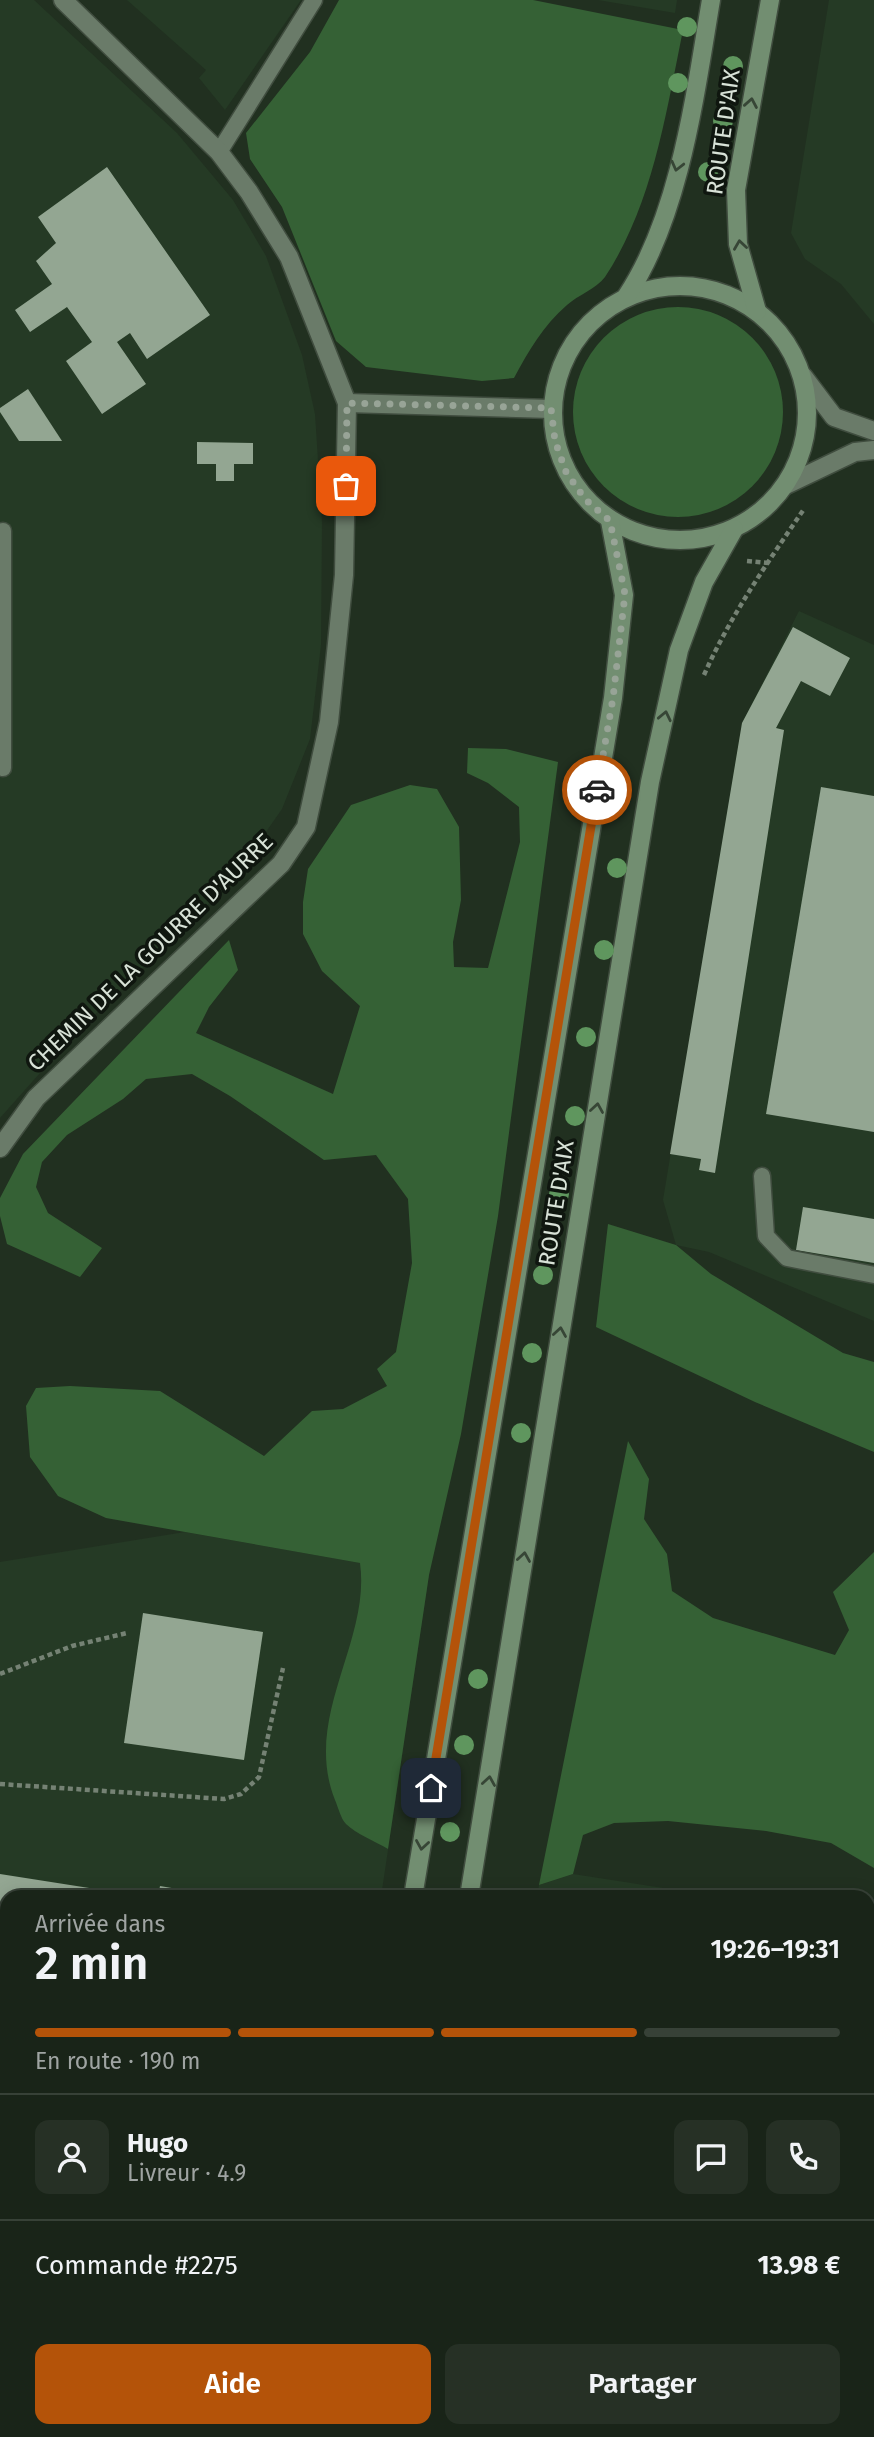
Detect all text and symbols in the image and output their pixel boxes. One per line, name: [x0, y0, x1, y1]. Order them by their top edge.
street label: ROUTE D'AIX: [700, 67, 746, 197]
one-way arrow: [743, 97, 758, 108]
one-way arrow: [671, 160, 686, 172]
one-way arrow: [732, 239, 747, 251]
pin: [316, 456, 376, 516]
icon: bag: [327, 467, 365, 505]
one-way arrow: [657, 710, 671, 722]
courier: [562, 755, 632, 825]
icon: car: [578, 771, 616, 809]
street label: CHEMIN DE LA GOURRE D'AURRE: [21, 827, 279, 1077]
one-way arrow: [589, 1102, 604, 1113]
street label: ROUTE D'AIX: [532, 1138, 580, 1268]
one-way arrow: [552, 1326, 567, 1338]
one-way arrow: [516, 1551, 531, 1563]
pin: [401, 1758, 461, 1818]
icon: home: [412, 1769, 450, 1807]
one-way arrow: [481, 1775, 496, 1787]
one-way arrow: [415, 1839, 430, 1851]
text: Arrivée dans: [35, 1910, 165, 1938]
text: 19:26–19:31: [711, 1934, 840, 1965]
text: 2 min: [35, 1936, 148, 1991]
text: En route · 190 m: [35, 2047, 201, 2075]
button: person: [35, 2120, 109, 2194]
button: chat: [674, 2120, 748, 2194]
button: phone: [766, 2120, 840, 2194]
text: Hugo: [127, 2128, 188, 2159]
text: Livreur · 4.9: [127, 2159, 246, 2187]
text: Commande #2275: [35, 2250, 238, 2281]
text: 13.98 €: [758, 2250, 840, 2281]
button: Aide: [35, 2344, 431, 2424]
button: Partager: [445, 2344, 840, 2424]

